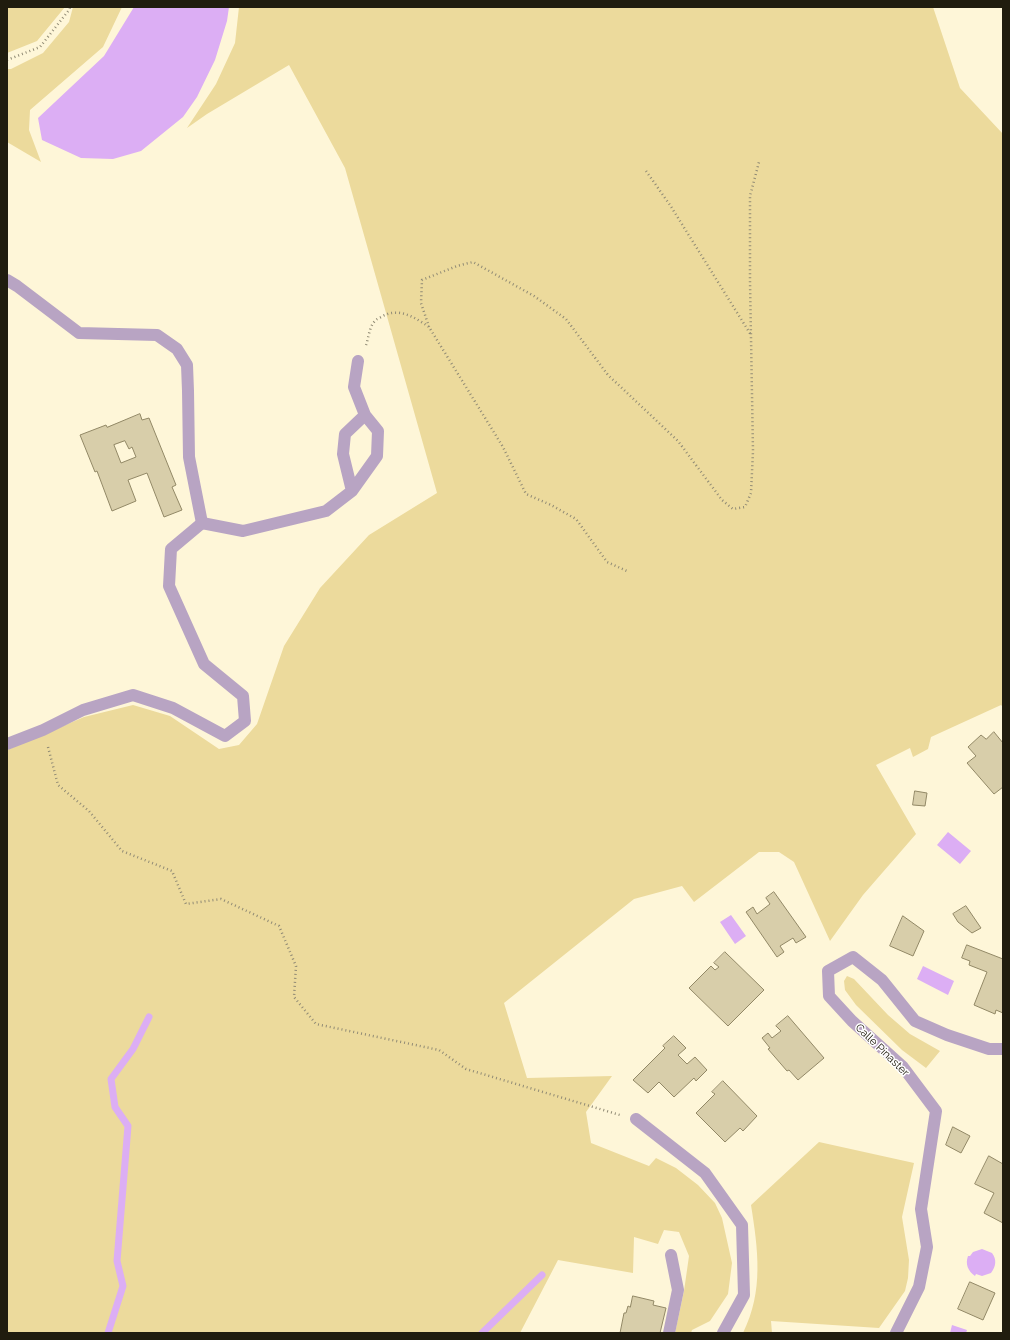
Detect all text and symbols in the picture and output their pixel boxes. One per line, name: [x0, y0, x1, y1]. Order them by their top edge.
street label: Calle Pinaster: [852, 1021, 912, 1079]

